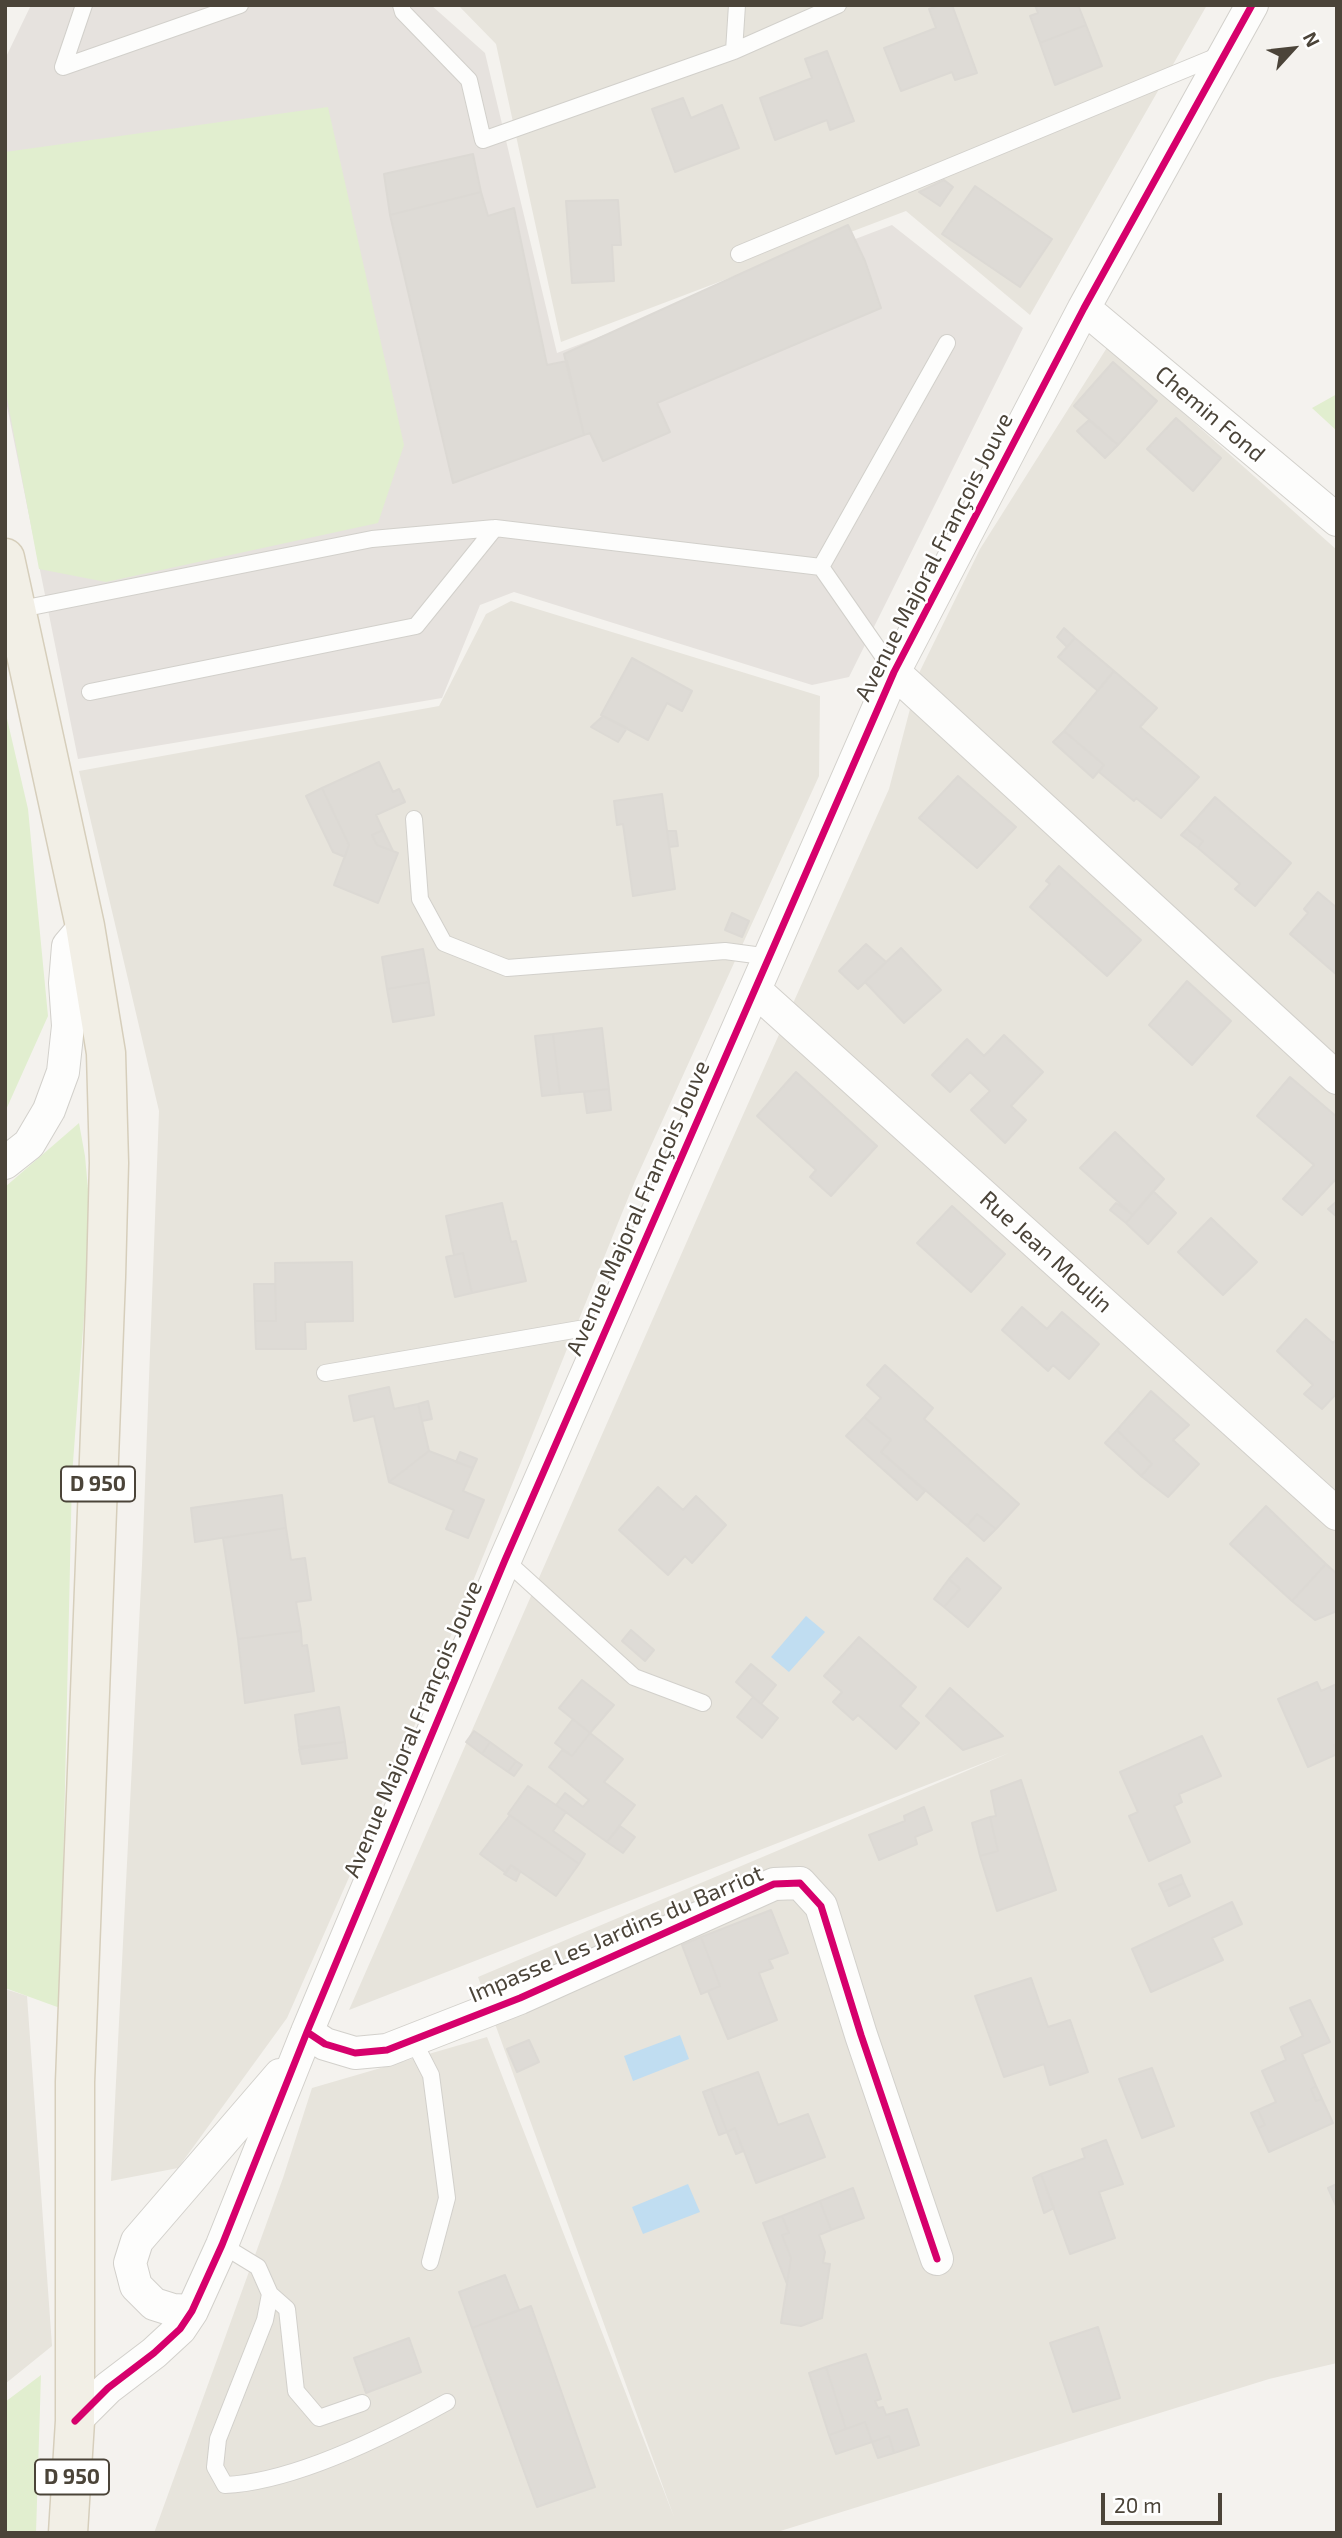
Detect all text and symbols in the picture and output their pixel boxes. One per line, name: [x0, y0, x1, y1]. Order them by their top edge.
north arrow: [1258, 14, 1328, 84]
text: N: [1299, 28, 1326, 51]
street label: Chemin Fond: [1149, 360, 1271, 468]
street label: Avenue Majoral François Jouve: [849, 408, 1019, 706]
street label: Avenue Majoral François Jouve: [560, 1056, 716, 1360]
street label: Rue Jean Moulin: [974, 1185, 1118, 1319]
road number: D 950: [61, 1466, 135, 1502]
street label: Avenue Majoral François Jouve: [338, 1576, 488, 1882]
street label: Impasse Les Jardins du Barriot: [465, 1859, 767, 2009]
road number: D 950: [35, 2460, 109, 2494]
scale bar: [1104, 2478, 1225, 2522]
text: 20 m: [1114, 2492, 1162, 2517]

